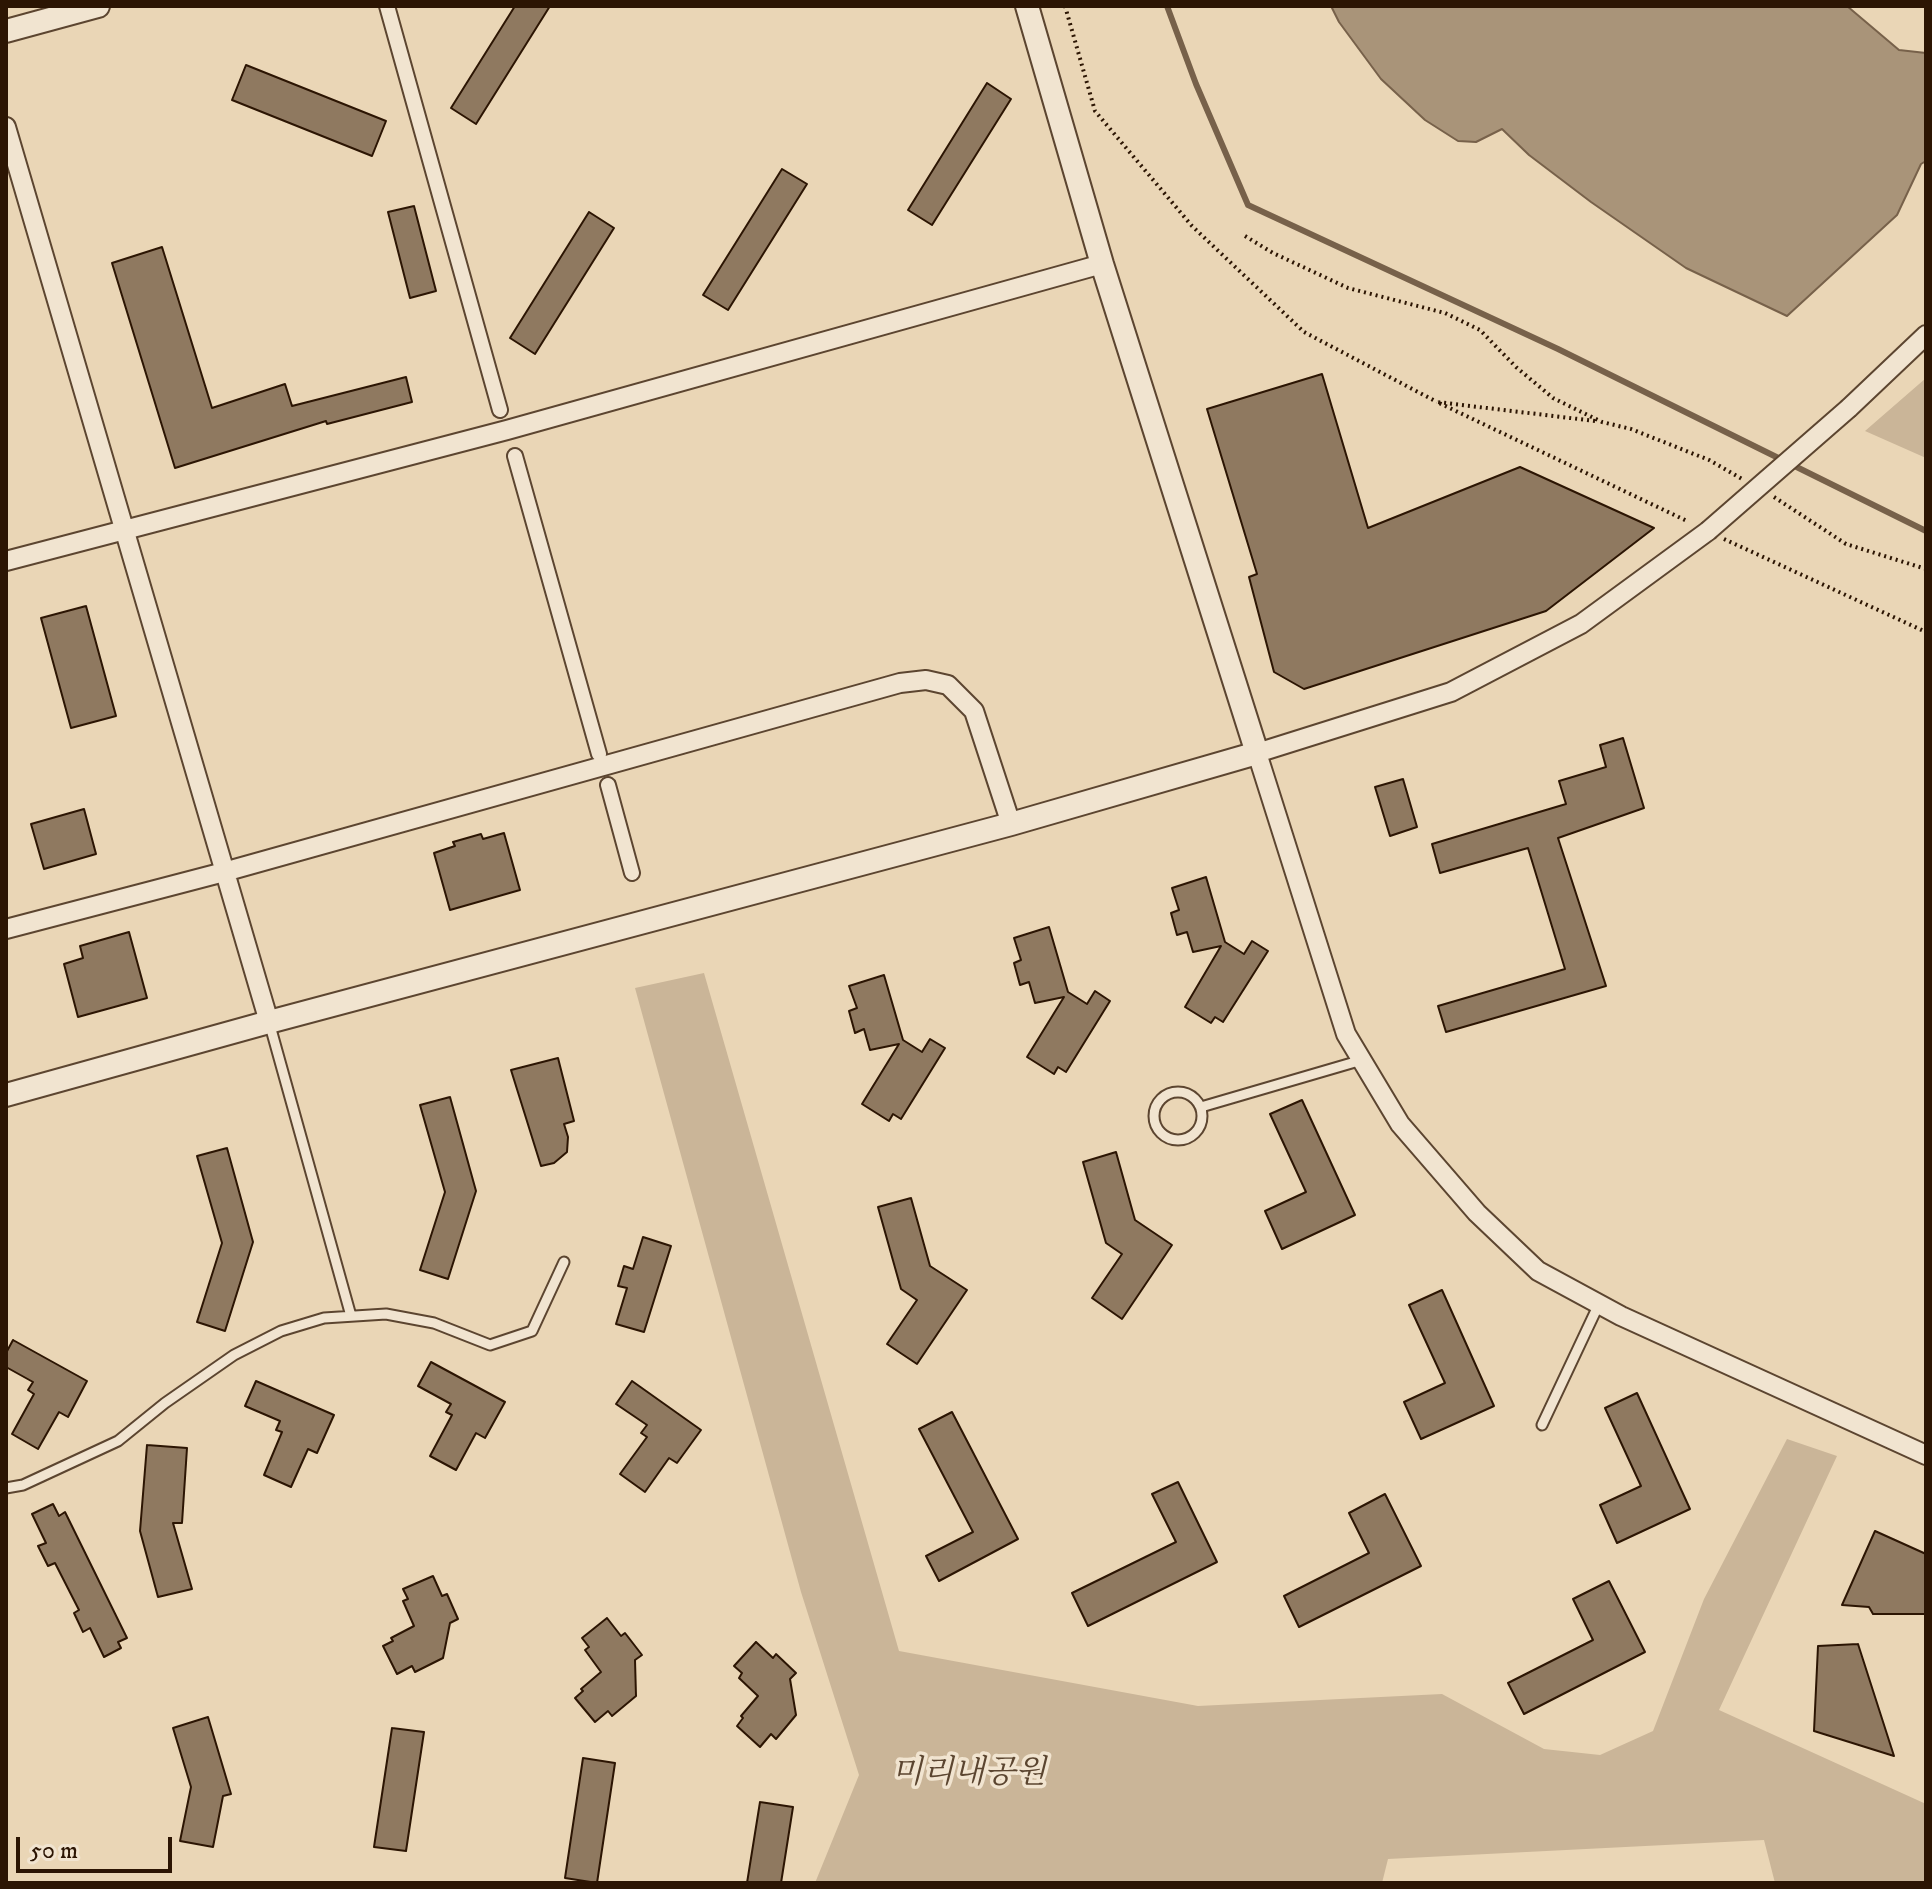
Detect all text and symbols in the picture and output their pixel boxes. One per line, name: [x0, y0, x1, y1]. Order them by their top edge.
park label: 미리내공원: [892, 1756, 1046, 1794]
scale bar: [20, 1821, 176, 1871]
text: 50 m: [30, 1836, 78, 1866]

